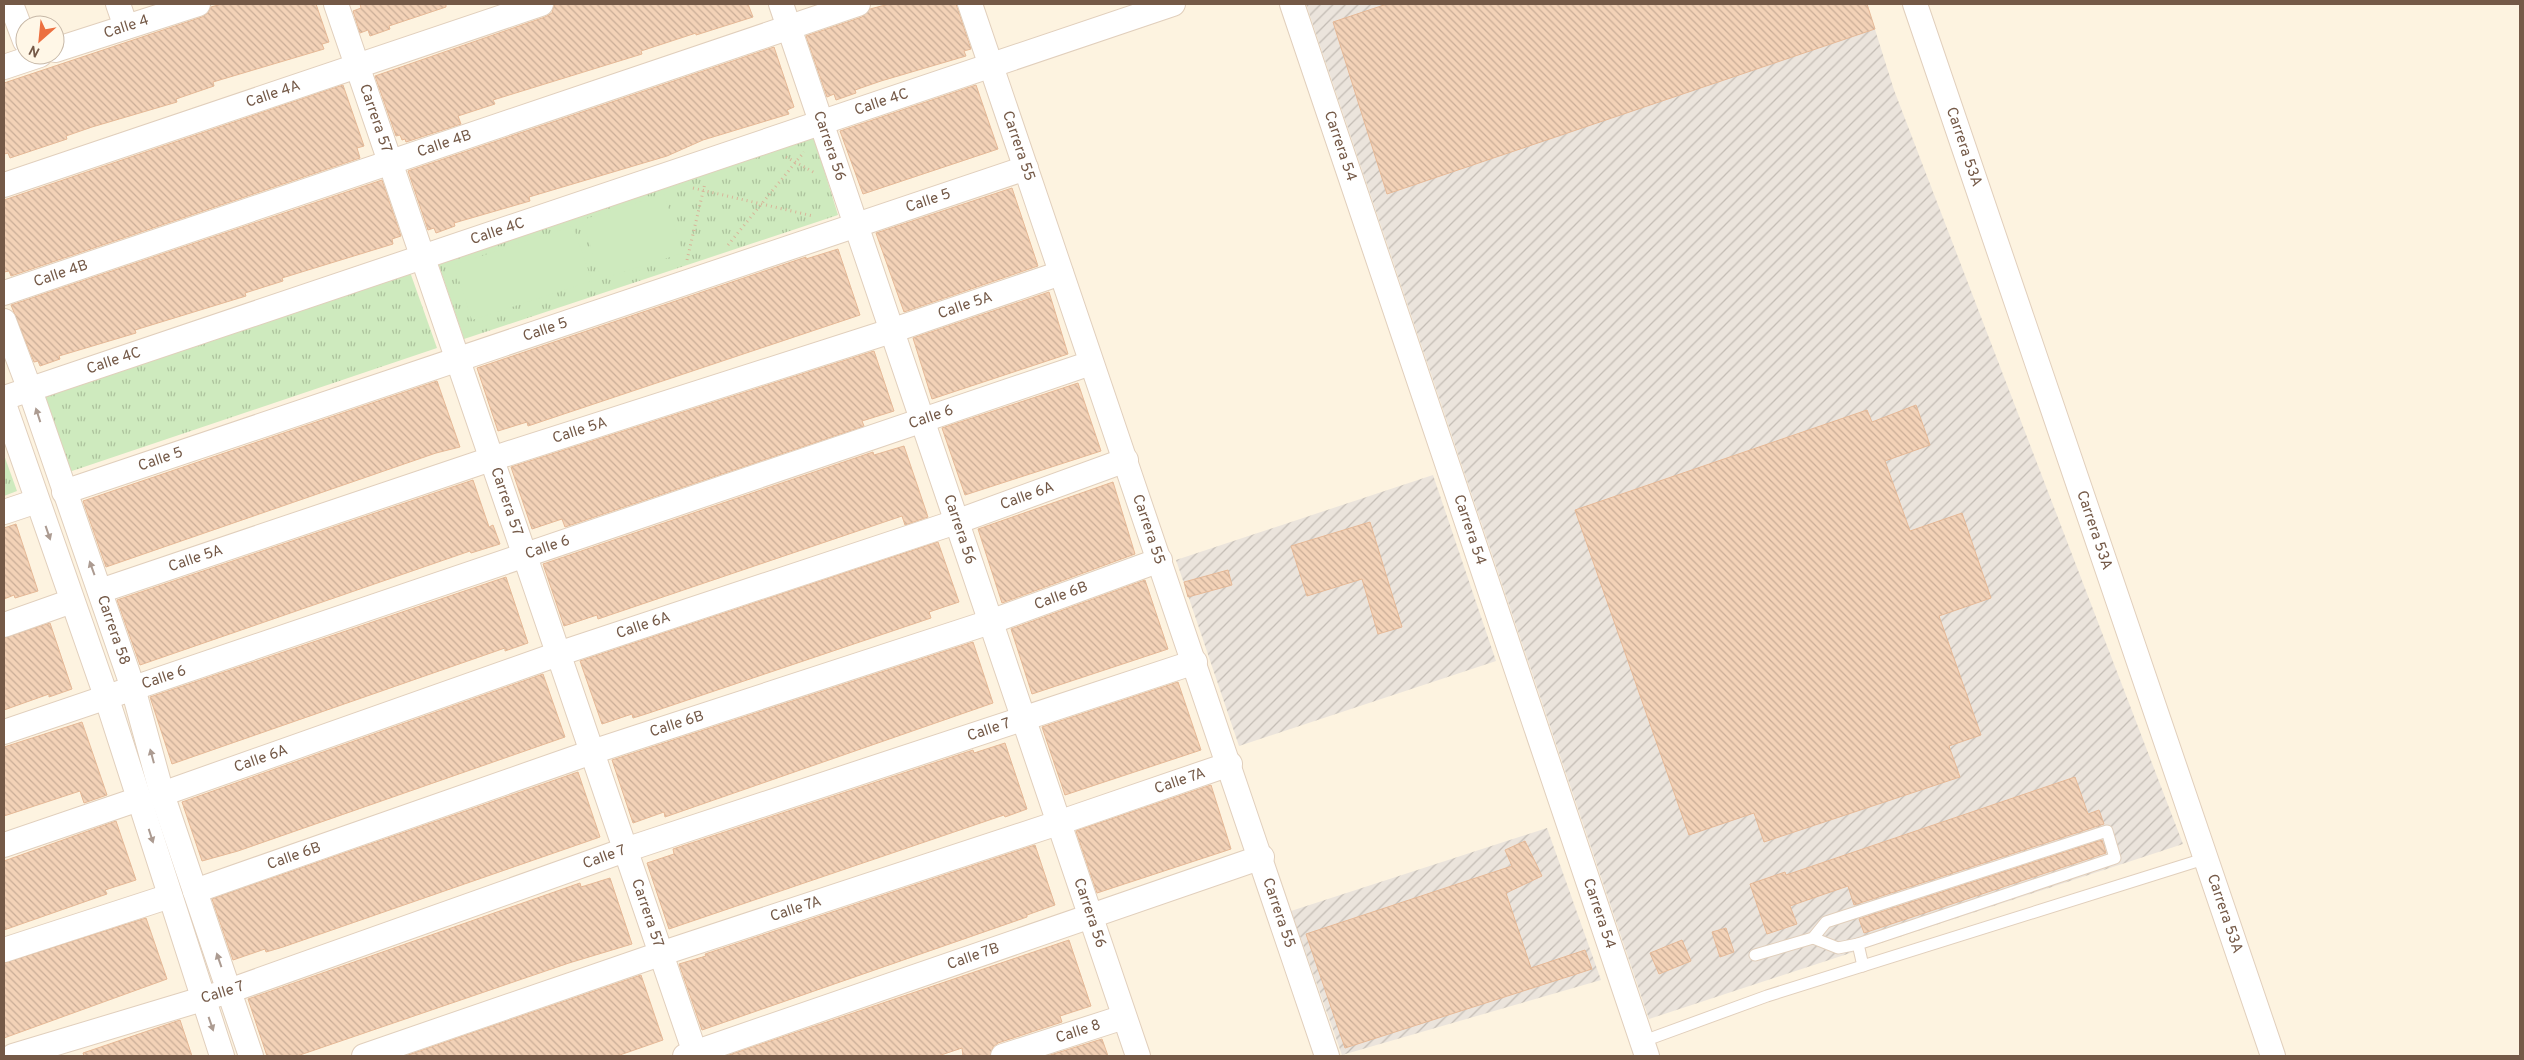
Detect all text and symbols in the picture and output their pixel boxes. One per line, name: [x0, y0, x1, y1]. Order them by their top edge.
street label: Calle 4: [101, 11, 151, 43]
north arrow: [15, 15, 65, 65]
text: N: [26, 40, 43, 60]
street label: Calle 4A: [243, 76, 303, 112]
street label: Carrera 57: [355, 82, 396, 155]
street label: Calle 4C: [852, 84, 911, 120]
street label: Carrera 53A: [1941, 105, 1986, 189]
street label: Carrera 55: [997, 108, 1039, 184]
street label: Carrera 54: [1319, 108, 1361, 184]
street label: Carrera 56: [809, 109, 850, 183]
street label: Calle 4B: [415, 126, 474, 162]
street label: Calle 5: [903, 184, 953, 217]
street label: Calle 4C: [468, 214, 527, 250]
street label: Calle 4B: [31, 256, 91, 292]
street label: Calle 5A: [935, 288, 995, 324]
street label: Calle 5: [520, 313, 570, 346]
street label: Calle 4C: [84, 343, 144, 379]
street label: Calle 6: [906, 401, 956, 434]
one-way arrow: [34, 407, 41, 422]
street label: Calle 5A: [550, 413, 610, 448]
street label: Calle 5: [136, 443, 186, 476]
street label: Carrera 57: [486, 465, 527, 539]
street label: Calle 6A: [998, 478, 1057, 515]
street label: Carrera 53A: [2072, 488, 2116, 573]
street label: Carrera 56: [939, 492, 980, 567]
street label: Carrera 55: [1128, 492, 1169, 567]
street label: Carrera 54: [1449, 492, 1490, 568]
one-way arrow: [45, 525, 52, 540]
street label: Calle 6: [523, 531, 572, 564]
street label: Calle 5A: [166, 541, 225, 577]
one-way arrow: [88, 560, 96, 575]
street label: Calle 6B: [1032, 578, 1091, 615]
street label: Carrera 58: [92, 593, 134, 668]
street label: Calle 6A: [614, 608, 673, 643]
street label: Calle 6: [139, 661, 189, 694]
street label: Calle 6B: [647, 707, 706, 742]
street label: Calle 7: [965, 714, 1013, 746]
street label: Calle 6A: [231, 741, 291, 777]
one-way arrow: [147, 749, 155, 764]
street label: Calle 7A: [1152, 764, 1208, 799]
one-way arrow: [147, 828, 155, 843]
street label: Calle 6B: [265, 838, 324, 875]
street label: Calle 7: [580, 841, 629, 874]
street label: Carrera 53A: [2202, 872, 2247, 956]
street label: Carrera 57: [627, 876, 668, 950]
street label: Carrera 56: [1069, 876, 1110, 951]
street label: Carrera 55: [1258, 876, 1299, 951]
street label: Carrera 54: [1578, 876, 1620, 951]
street label: Calle 7A: [768, 892, 824, 927]
street label: Calle 7B: [945, 939, 1002, 974]
one-way arrow: [215, 953, 222, 968]
street label: Calle 7: [199, 977, 247, 1008]
street label: Calle 8: [1053, 1016, 1103, 1048]
one-way arrow: [207, 1017, 215, 1032]

